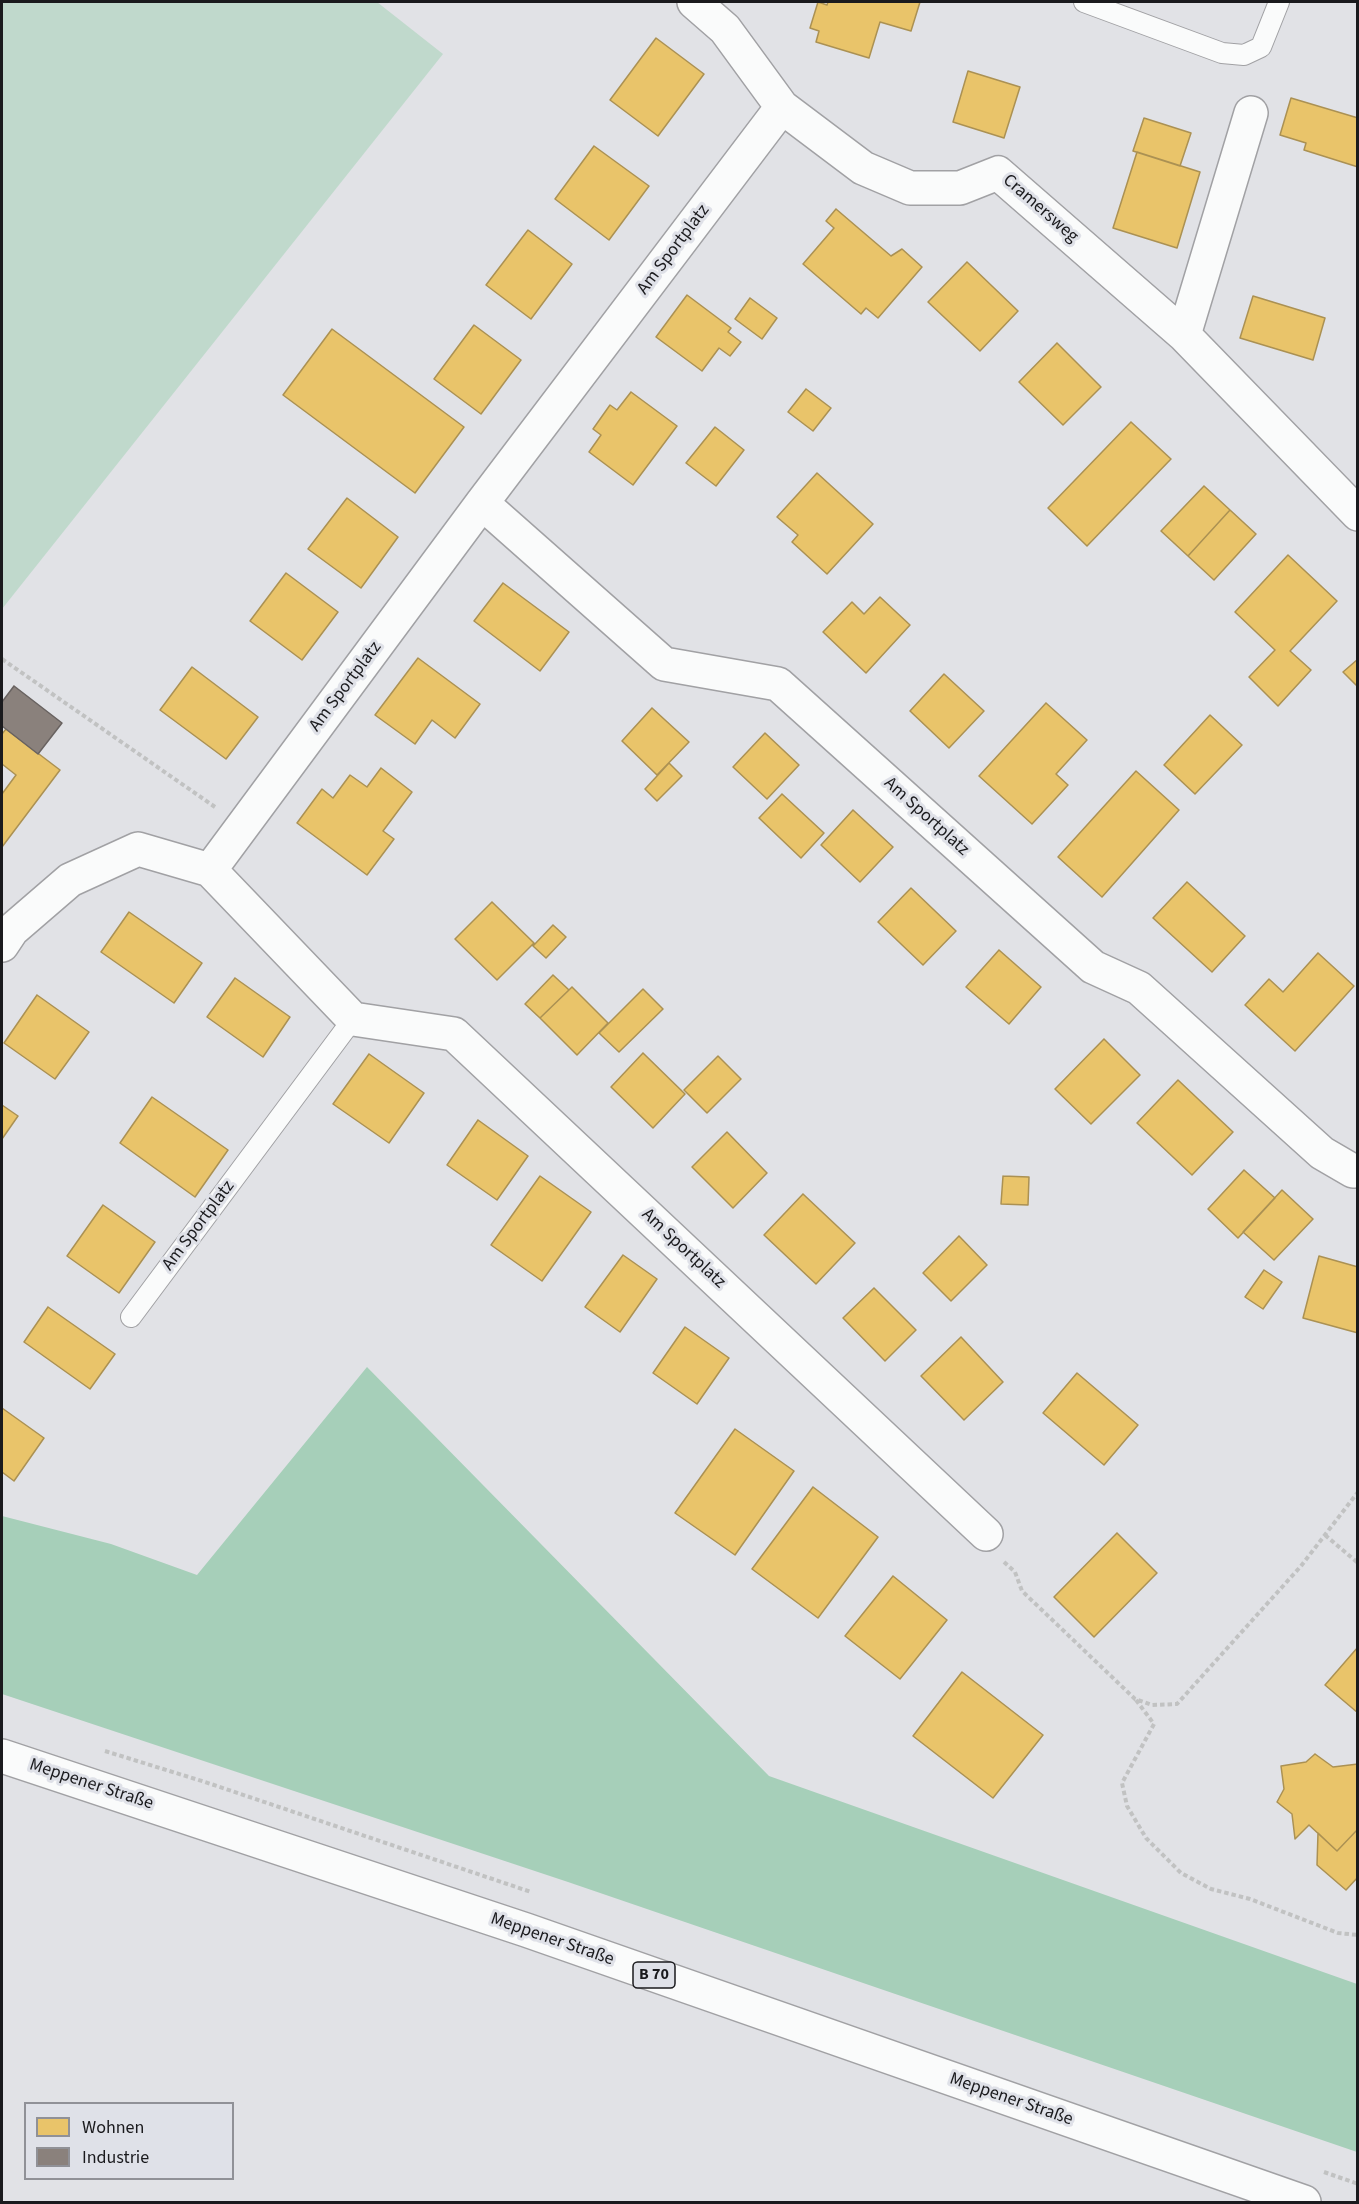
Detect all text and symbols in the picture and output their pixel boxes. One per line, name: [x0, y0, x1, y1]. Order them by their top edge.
street label: Cramersweg: [998, 170, 1082, 248]
street label: Am Sportplatz: [633, 201, 715, 299]
street label: Am Sportplatz: [305, 638, 387, 736]
street label: Am Sportplatz: [879, 773, 973, 861]
street label: Am Sportplatz: [158, 1177, 240, 1275]
street label: Am Sportplatz: [636, 1205, 730, 1293]
street label: Meppener Straße: [26, 1755, 156, 1815]
street label: Meppener Straße: [487, 1909, 617, 1971]
road number: B 70: [633, 1962, 675, 1988]
street label: Meppener Straße: [946, 2069, 1076, 2131]
legend: [24, 2102, 234, 2180]
text: Wohnen: [82, 2115, 144, 2140]
text: Industrie: [82, 2145, 149, 2170]

